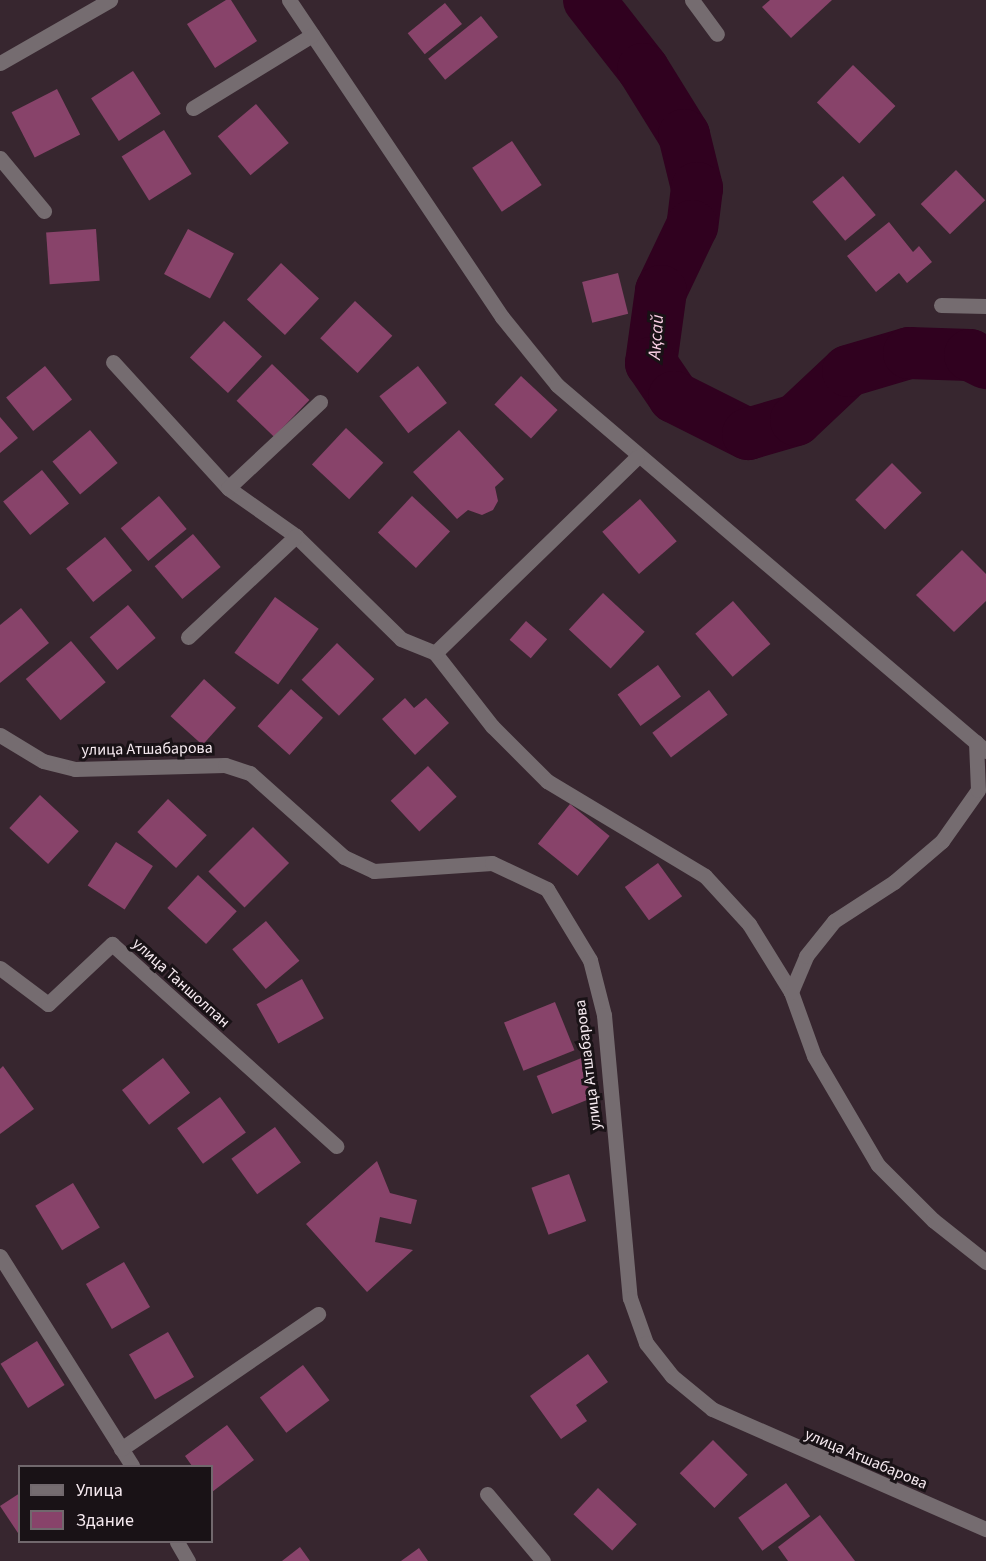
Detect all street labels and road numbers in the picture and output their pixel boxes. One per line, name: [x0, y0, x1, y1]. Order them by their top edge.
street label: улица Атшабарова: [81, 738, 213, 760]
street label: улица Таншолпан: [128, 934, 234, 1032]
street label: улица Атшабарова: [570, 999, 606, 1131]
street label: улица Атшабарова: [802, 1424, 930, 1494]

